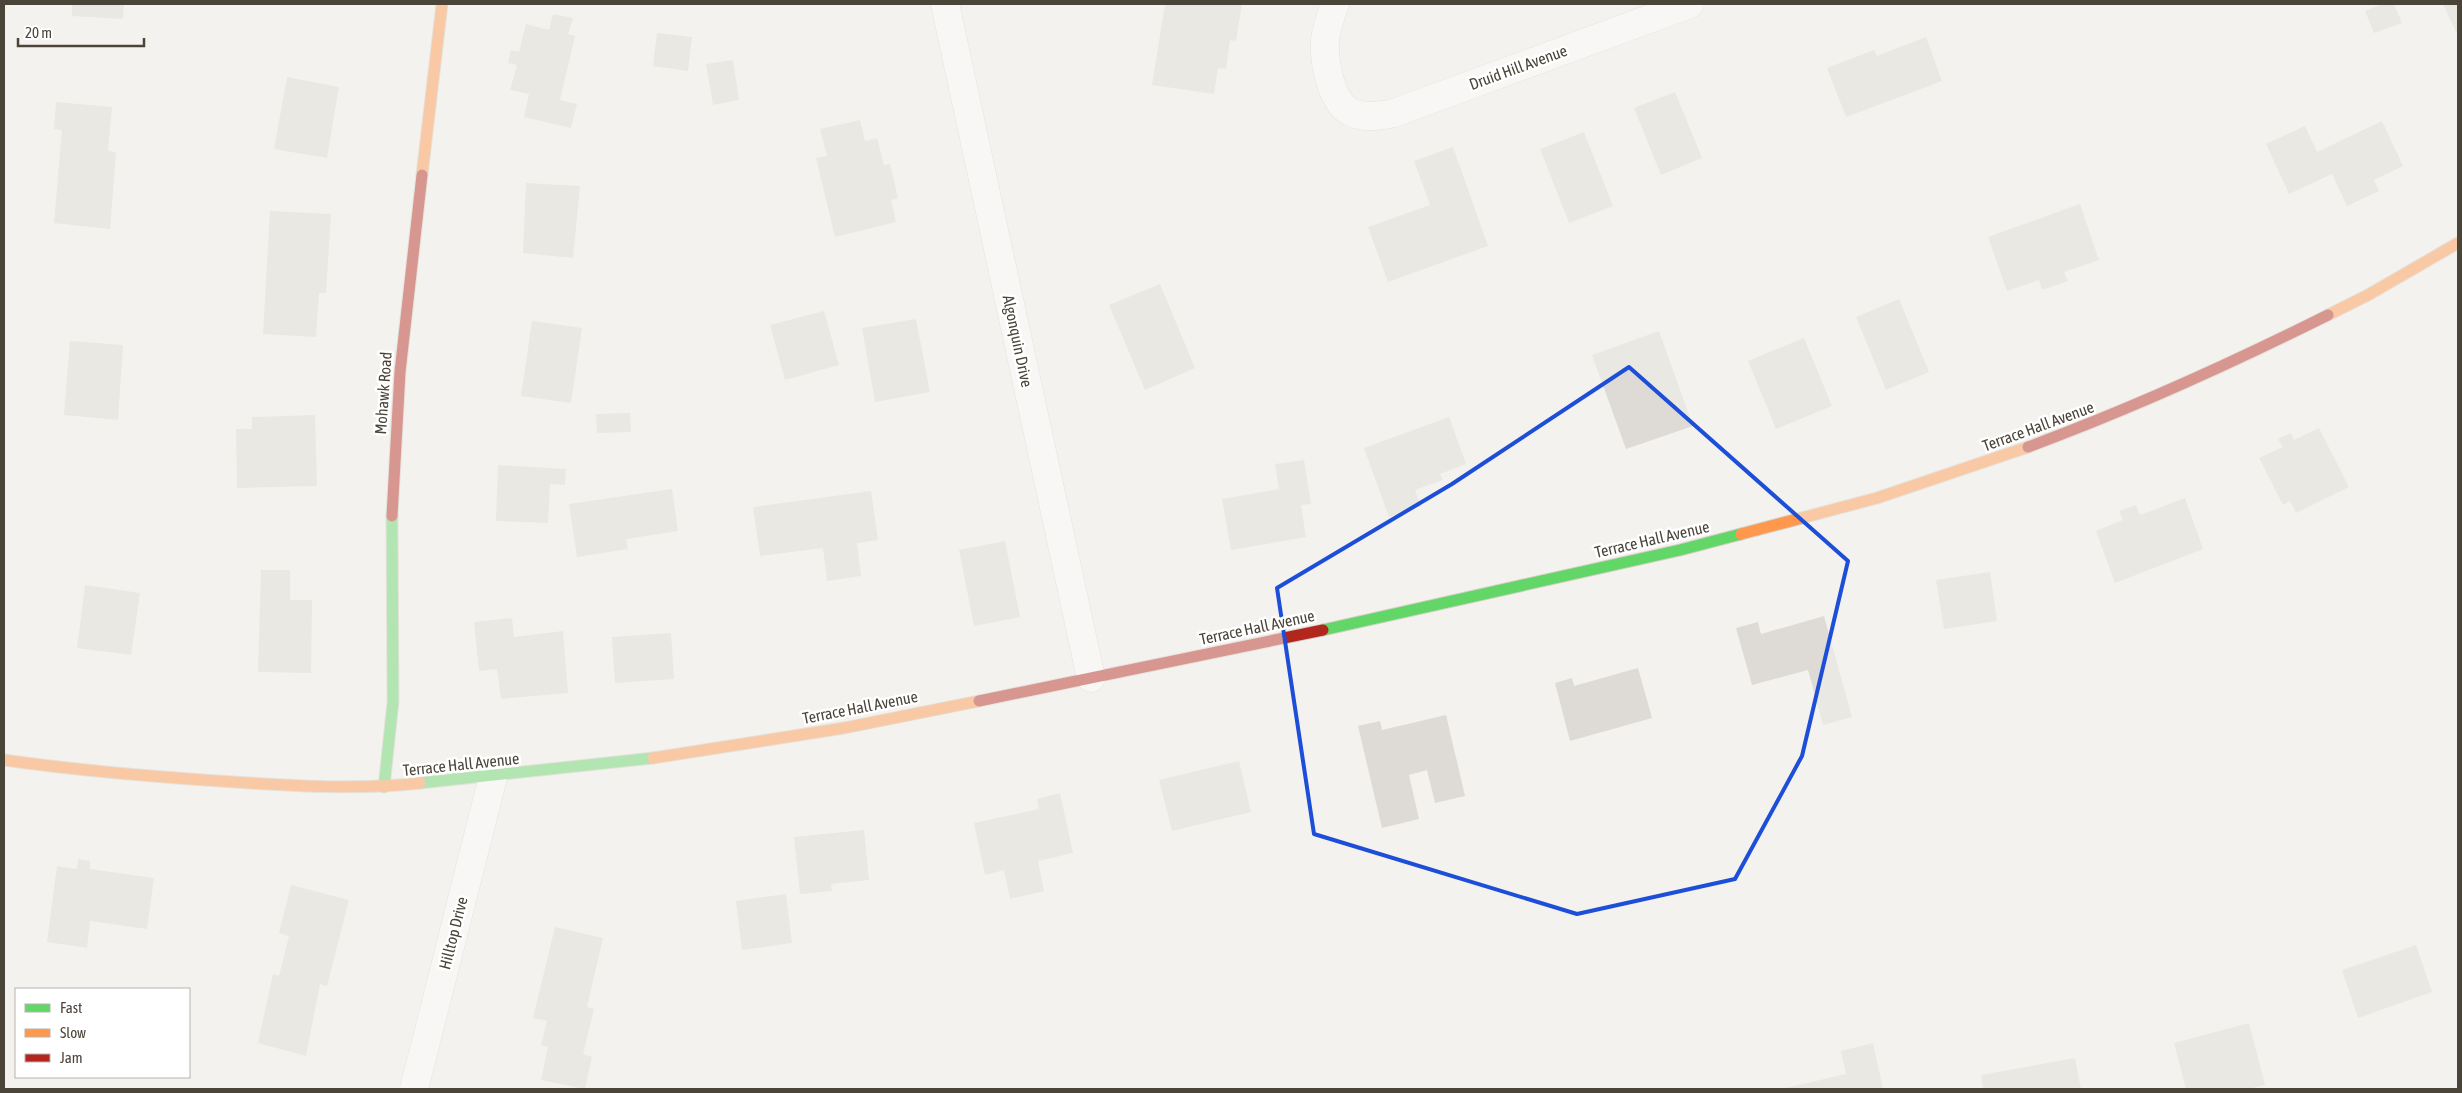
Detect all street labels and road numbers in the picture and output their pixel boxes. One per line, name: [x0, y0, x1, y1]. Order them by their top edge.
street label: Druid Hill Avenue: [1467, 41, 1569, 93]
street label: Algonquin Drive: [998, 293, 1037, 389]
street label: Mohawk Road: [371, 351, 395, 435]
street label: Terrace Hall Avenue: [1980, 398, 2096, 454]
street label: Terrace Hall Avenue: [1593, 517, 1711, 561]
street label: Terrace Hall Avenue: [1198, 606, 1316, 648]
street label: Terrace Hall Avenue: [801, 687, 919, 727]
street label: Terrace Hall Avenue: [402, 749, 520, 779]
street label: Hilltop Drive: [435, 895, 472, 971]

